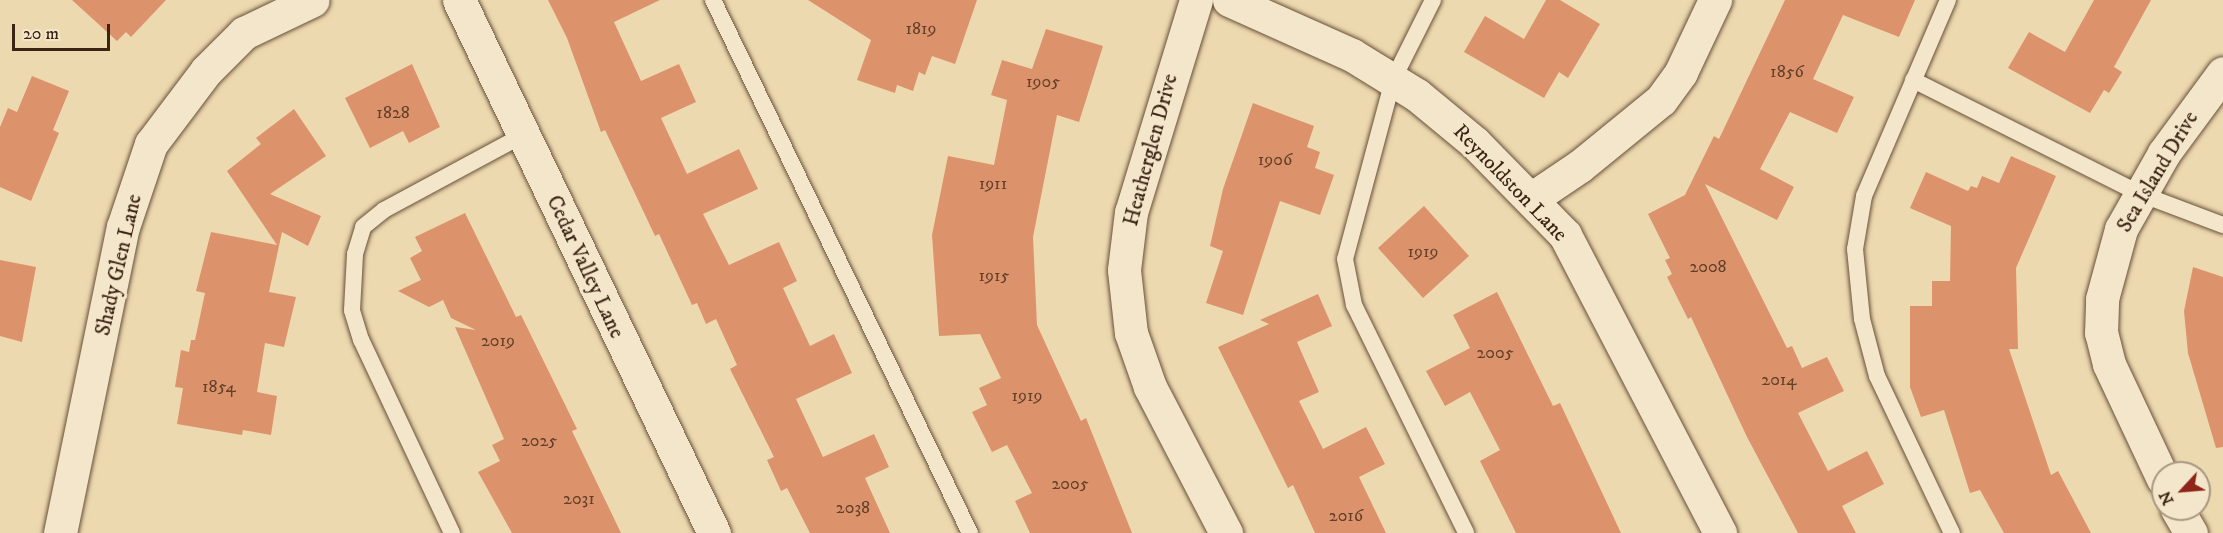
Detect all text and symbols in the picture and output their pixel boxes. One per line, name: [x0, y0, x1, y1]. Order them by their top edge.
scale bar: [15, 12, 112, 50]
house number: 1819: [905, 18, 937, 40]
text: 20 m: [23, 23, 59, 45]
house number: 1856: [1770, 61, 1804, 83]
house number: 1905: [1026, 71, 1060, 93]
street label: Heatherglen Drive: [1119, 71, 1183, 229]
house number: 1828: [376, 102, 410, 124]
street label: Sea Island Drive: [2112, 107, 2204, 237]
street label: Reynoldston Lane: [1448, 119, 1572, 247]
house number: 1906: [1258, 149, 1292, 171]
house number: 1911: [979, 173, 1007, 195]
street label: Shady Glen Lane: [90, 192, 148, 338]
street label: Cedar Valley Lane: [541, 192, 629, 342]
house number: 1919: [1408, 241, 1438, 263]
house number: 2008: [1689, 256, 1727, 278]
house number: 1915: [979, 265, 1009, 287]
house number: 2019: [481, 330, 515, 352]
house number: 2005: [1476, 342, 1514, 364]
house number: 2014: [1761, 369, 1797, 391]
house number: 1854: [202, 376, 236, 398]
house number: 1919: [1012, 385, 1042, 407]
house number: 2025: [521, 430, 557, 452]
north arrow: [2151, 461, 2211, 521]
house number: 2005: [1051, 473, 1089, 495]
house number: 2031: [563, 488, 595, 510]
text: N: [2155, 488, 2178, 508]
house number: 2038: [836, 497, 870, 519]
house number: 2016: [1329, 505, 1363, 527]

